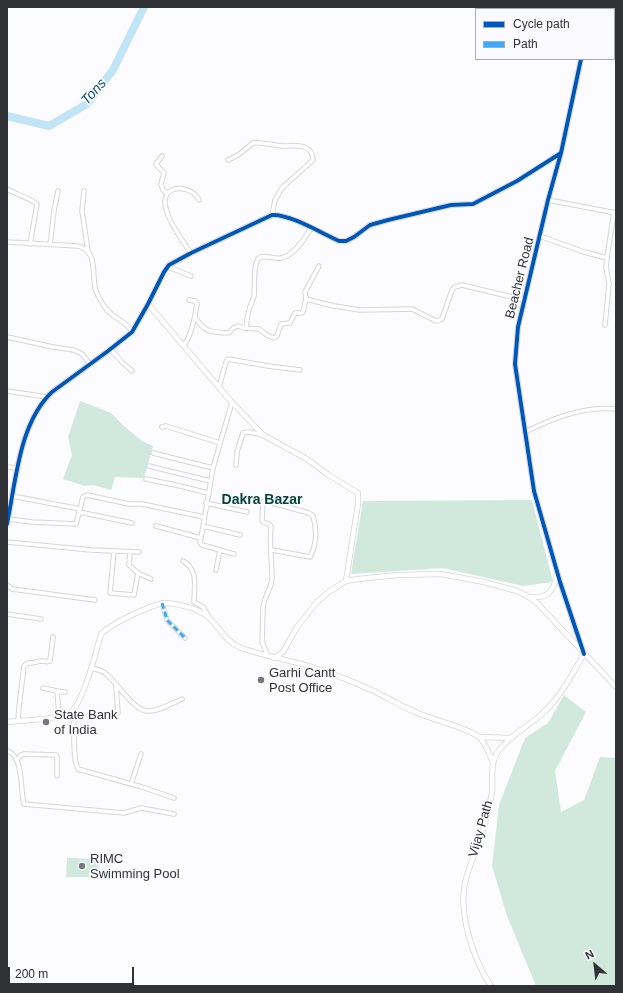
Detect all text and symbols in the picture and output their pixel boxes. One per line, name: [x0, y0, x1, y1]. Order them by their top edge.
legend: [475, 8, 615, 60]
text: Cycle path: [513, 17, 570, 31]
text: Path: [513, 37, 538, 51]
water label: Tons: [78, 75, 110, 109]
street label: Beacher Road: [502, 236, 538, 320]
district label: Dakra Bazar: [222, 492, 302, 508]
place label: Garhi Cantt Post Office: [269, 665, 335, 696]
marker: Garhi Cantt Post Office: [256, 675, 266, 685]
place label: State Bank of India: [54, 707, 118, 738]
marker: State Bank of India: [41, 717, 51, 727]
street label: Vijay Path: [465, 799, 497, 859]
place label: RIMC Swimming Pool: [90, 851, 180, 882]
marker: RIMC Swimming Pool: [77, 861, 87, 871]
north arrow: [575, 945, 615, 985]
text: N: [583, 947, 596, 962]
scale bar: [10, 959, 136, 985]
text: 200 m: [15, 967, 48, 981]

